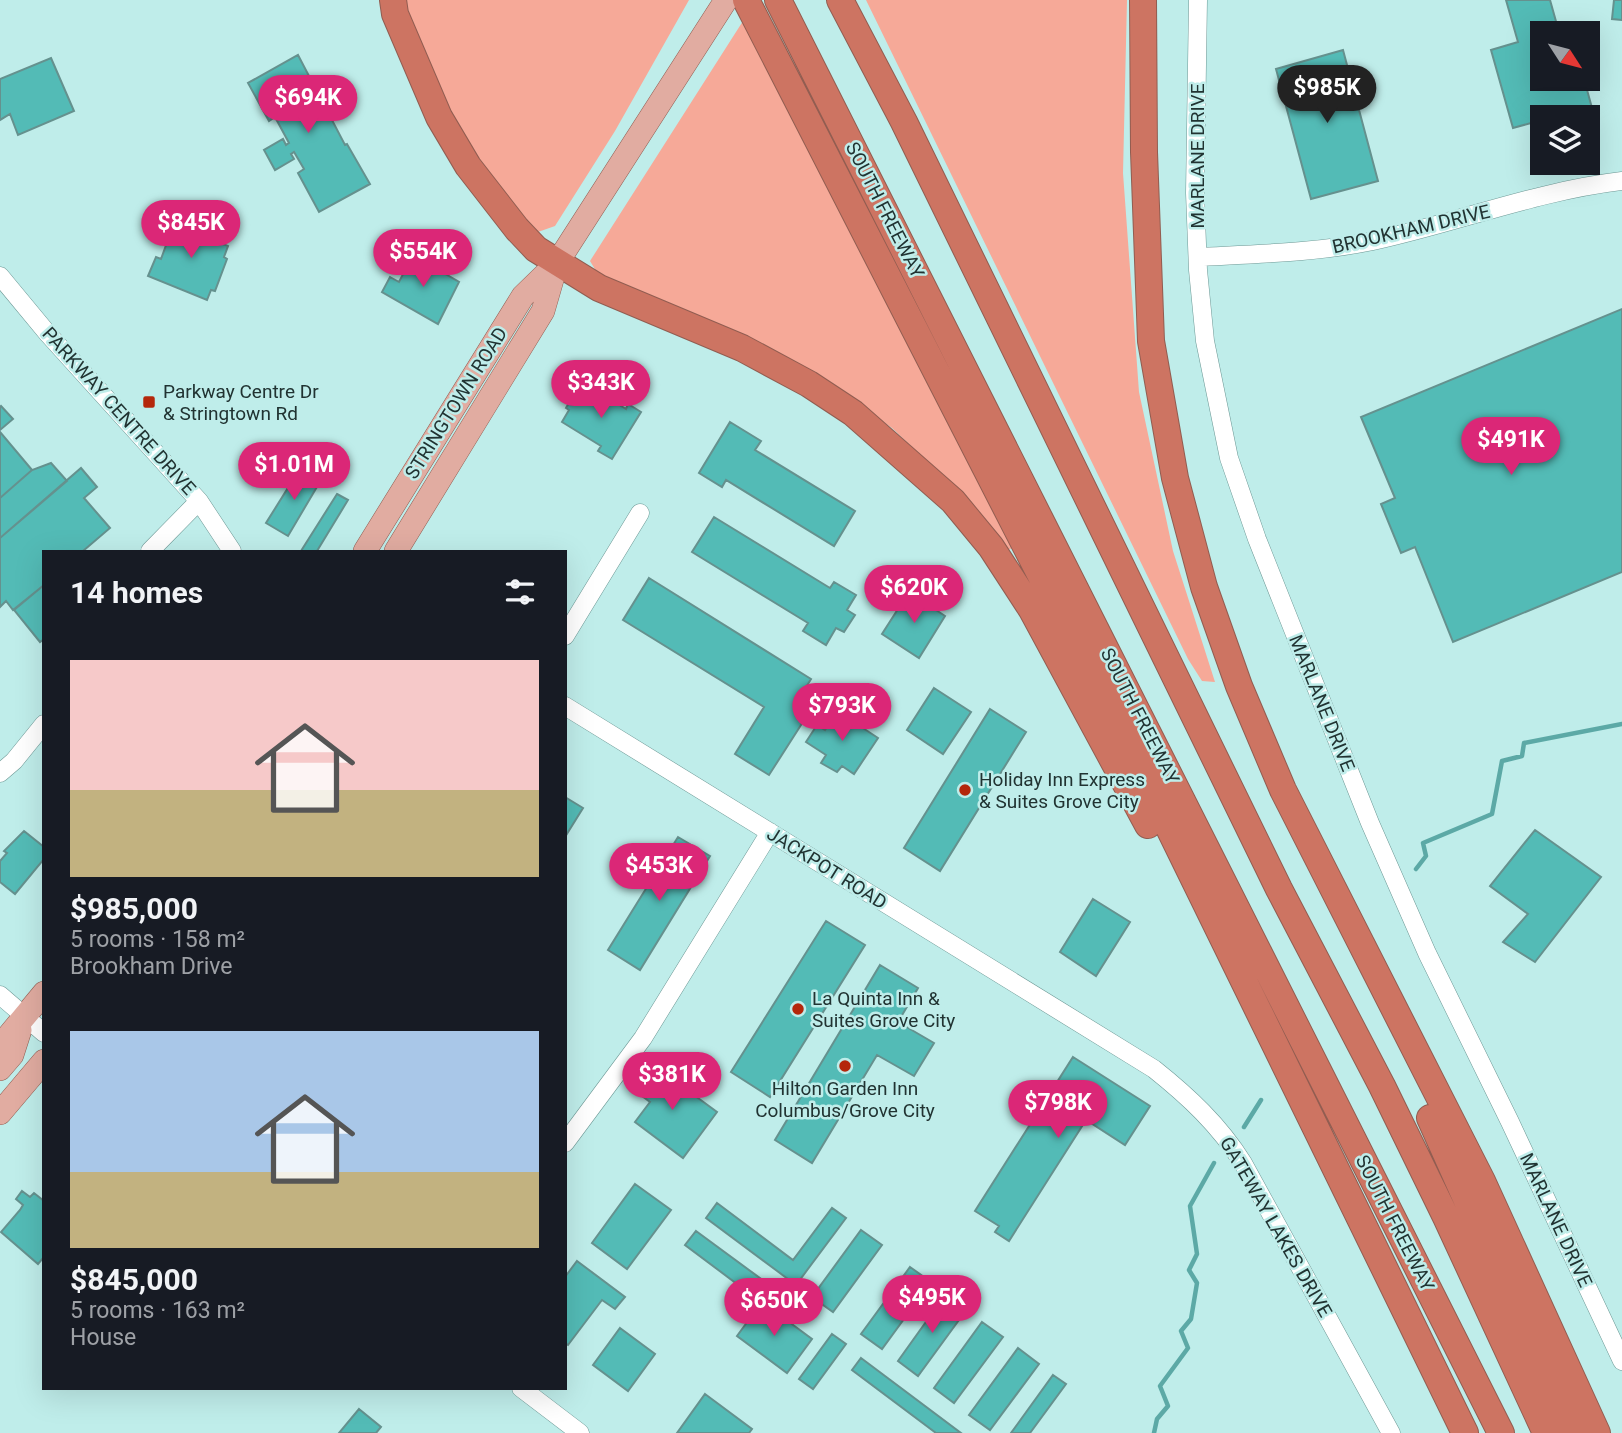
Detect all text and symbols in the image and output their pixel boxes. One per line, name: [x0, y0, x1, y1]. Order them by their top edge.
north arrow: [1530, 21, 1600, 91]
map controls: [1530, 21, 1600, 175]
pin: $985K: [1278, 66, 1376, 125]
text: $985K: [1293, 74, 1361, 101]
pin: $694K: [259, 76, 357, 135]
street label: MARLANE DRIVE: [1186, 83, 1209, 228]
text: $694K: [274, 84, 342, 111]
button: layers: [1530, 105, 1600, 175]
street label: SOUTH FREEWAY: [841, 138, 929, 282]
street label: BROOKHAM DRIVE: [1330, 200, 1492, 258]
pin: $845K: [142, 201, 240, 260]
text: $845K: [157, 209, 225, 236]
pin: $554K: [374, 230, 472, 289]
text: $554K: [389, 238, 457, 265]
street label: PARKWAY CENTRE DRIVE: [37, 322, 201, 500]
street label: STRINGTOWN ROAD: [400, 323, 512, 483]
pin: $343K: [552, 360, 650, 420]
text: $343K: [567, 369, 635, 396]
place label: Parkway Centre Dr & Stringtown Rd: [163, 380, 319, 425]
marker: Parkway Centre Dr & Stringtown Rd: [141, 394, 157, 410]
pin: $491K: [1462, 418, 1560, 477]
text: $491K: [1477, 426, 1545, 453]
pin: $1.01M: [237, 442, 351, 502]
text: $1.01M: [254, 451, 334, 478]
pin: $620K: [865, 566, 963, 625]
icon: filters: [501, 573, 539, 611]
text: $620K: [880, 574, 948, 601]
text: 14 homes: [70, 575, 203, 610]
street label: MARLANE DRIVE: [1284, 631, 1360, 775]
street label: SOUTH FREEWAY: [1096, 644, 1184, 788]
pin: $793K: [793, 684, 891, 743]
text: $793K: [808, 692, 876, 719]
icon: home: [242, 705, 368, 831]
place label: Holiday Inn Express & Suites Grove City: [979, 768, 1145, 813]
marker: Holiday Inn Express & Suites Grove City: [957, 782, 973, 798]
street label: JACKPOT ROAD: [763, 822, 891, 914]
pin: $453K: [610, 844, 708, 903]
text: $453K: [625, 852, 693, 879]
text: $985,000: [70, 891, 198, 926]
text: 5 rooms · 158 m²: [70, 926, 245, 953]
text: Brookham Drive: [70, 953, 233, 980]
place label: La Quinta Inn & Suites Grove City: [812, 987, 955, 1032]
marker: La Quinta Inn & Suites Grove City: [790, 1001, 806, 1017]
pin: $381K: [623, 1052, 721, 1112]
marker: Hilton Garden Inn Columbus/Grove City: [837, 1058, 853, 1074]
text: $381K: [638, 1061, 706, 1088]
icon: home: [242, 1076, 368, 1202]
place label: Hilton Garden Inn Columbus/Grove City: [755, 1077, 935, 1122]
pin: $798K: [1009, 1080, 1107, 1140]
text: $798K: [1024, 1089, 1092, 1116]
street label: GATEWAY LAKES DRIVE: [1215, 1133, 1337, 1321]
street label: MARLANE DRIVE: [1515, 1149, 1597, 1291]
street label: SOUTH FREEWAY: [1351, 1151, 1439, 1295]
text: $845,000: [70, 1262, 198, 1297]
pin: $495K: [883, 1276, 981, 1335]
pin: $650K: [725, 1278, 823, 1338]
text: $495K: [898, 1284, 966, 1311]
text: $650K: [740, 1287, 808, 1314]
text: 5 rooms · 163 m²: [70, 1297, 245, 1324]
text: House: [70, 1324, 136, 1351]

